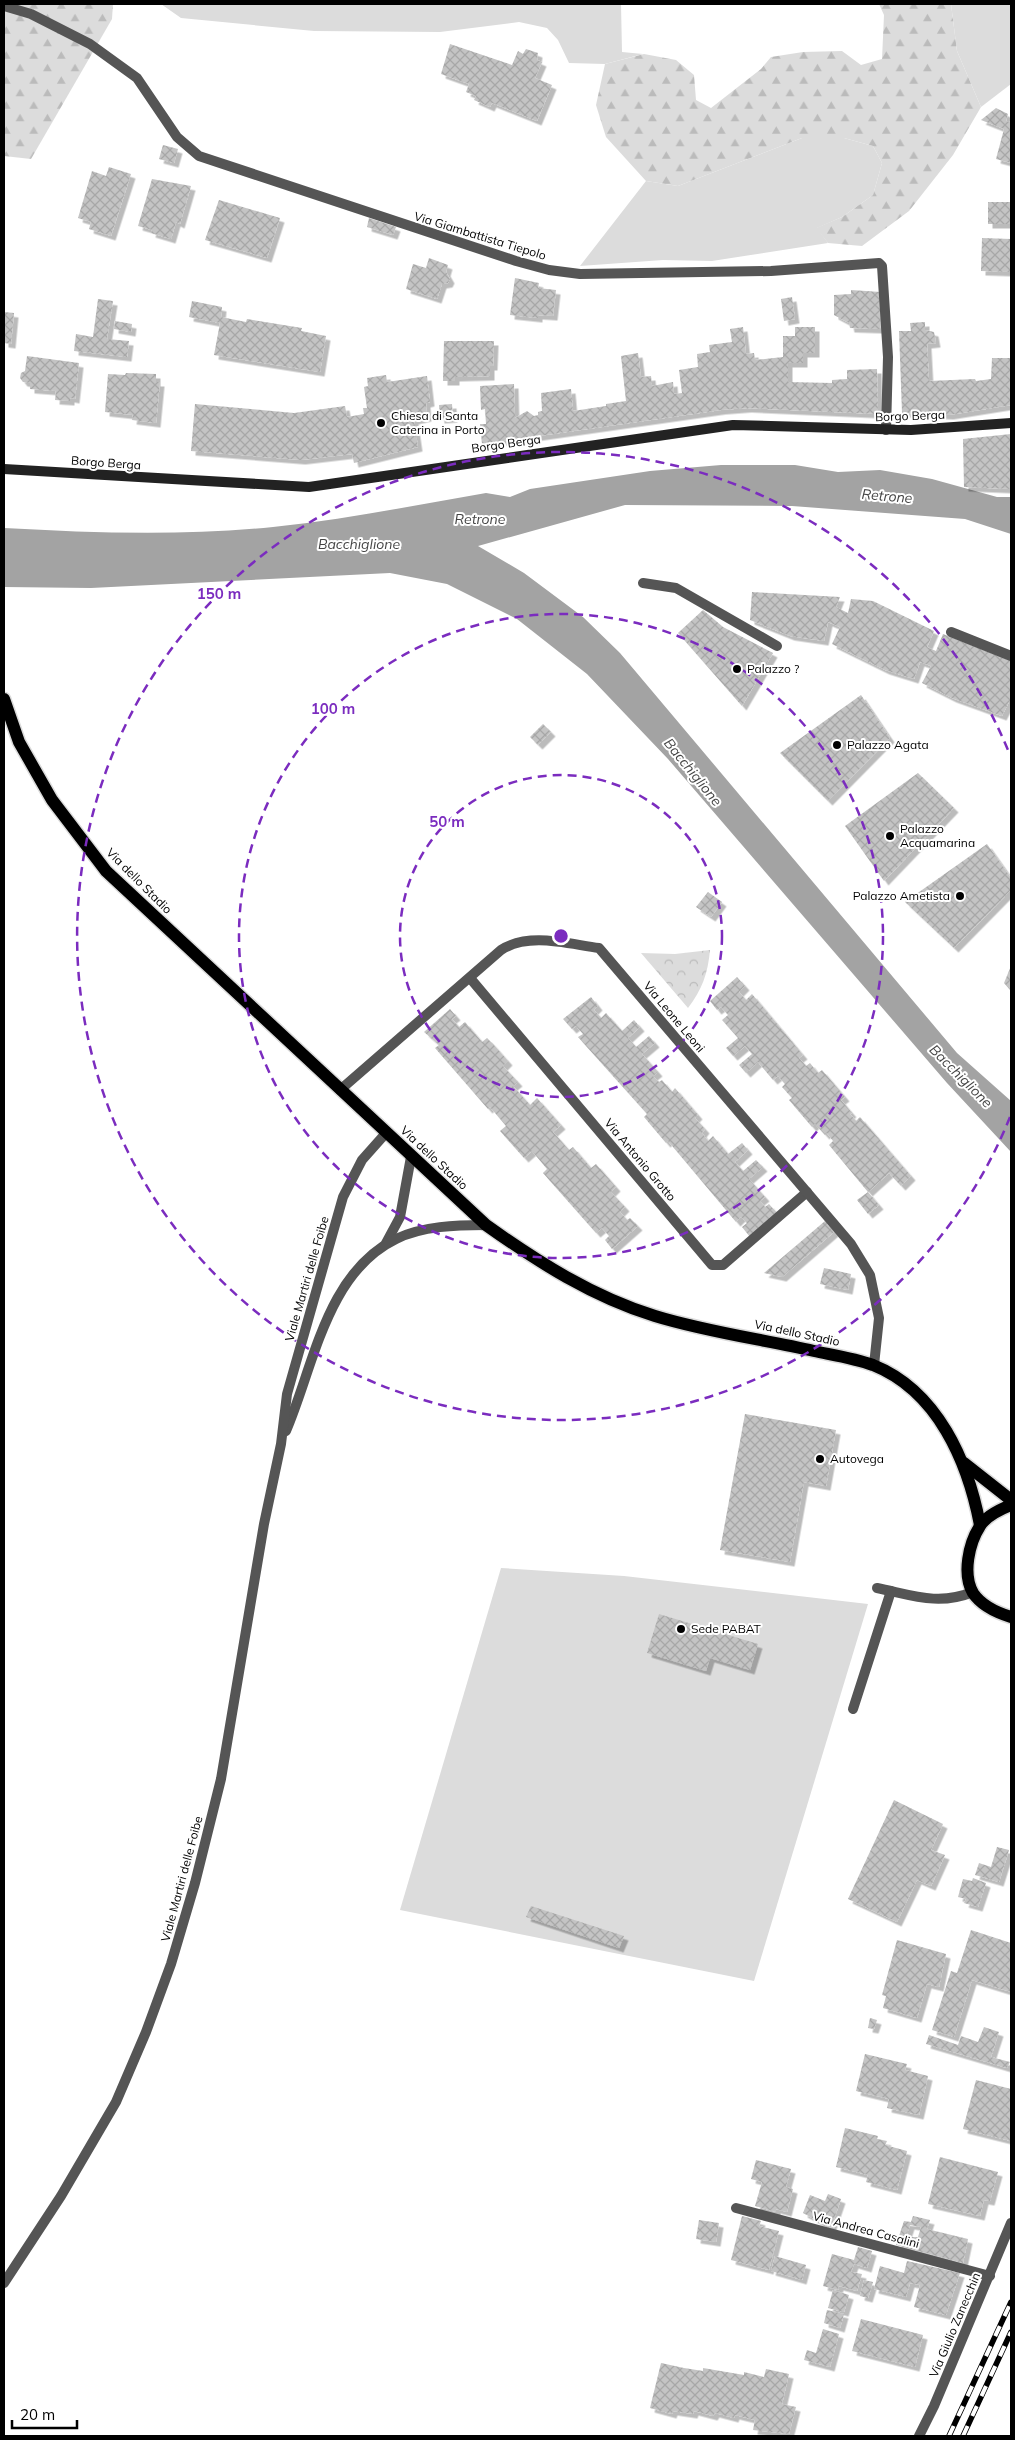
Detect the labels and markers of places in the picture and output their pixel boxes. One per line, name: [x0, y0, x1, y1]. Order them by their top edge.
place label: Chiesa di Santa Caterina in Porto: [391, 408, 485, 437]
marker: Chiesa di Santa Caterina in Porto: [375, 417, 387, 429]
place label: Palazzo ?: [747, 661, 799, 676]
marker: Palazzo ?: [731, 663, 743, 675]
place label: Palazzo Agata: [847, 737, 929, 752]
marker: Palazzo Agata: [831, 739, 843, 751]
place label: Palazzo Acquamarina: [900, 821, 975, 850]
marker: Palazzo Acquamarina: [884, 830, 896, 842]
place label: Palazzo Ametista: [853, 888, 950, 903]
marker: Palazzo Ametista: [954, 890, 966, 902]
centre of rings: [552, 927, 570, 945]
place label: Autovega: [830, 1451, 884, 1466]
marker: Autovega: [814, 1453, 826, 1465]
place label: Sede PABAT: [691, 1621, 762, 1636]
marker: Sede PABAT: [675, 1623, 687, 1635]

